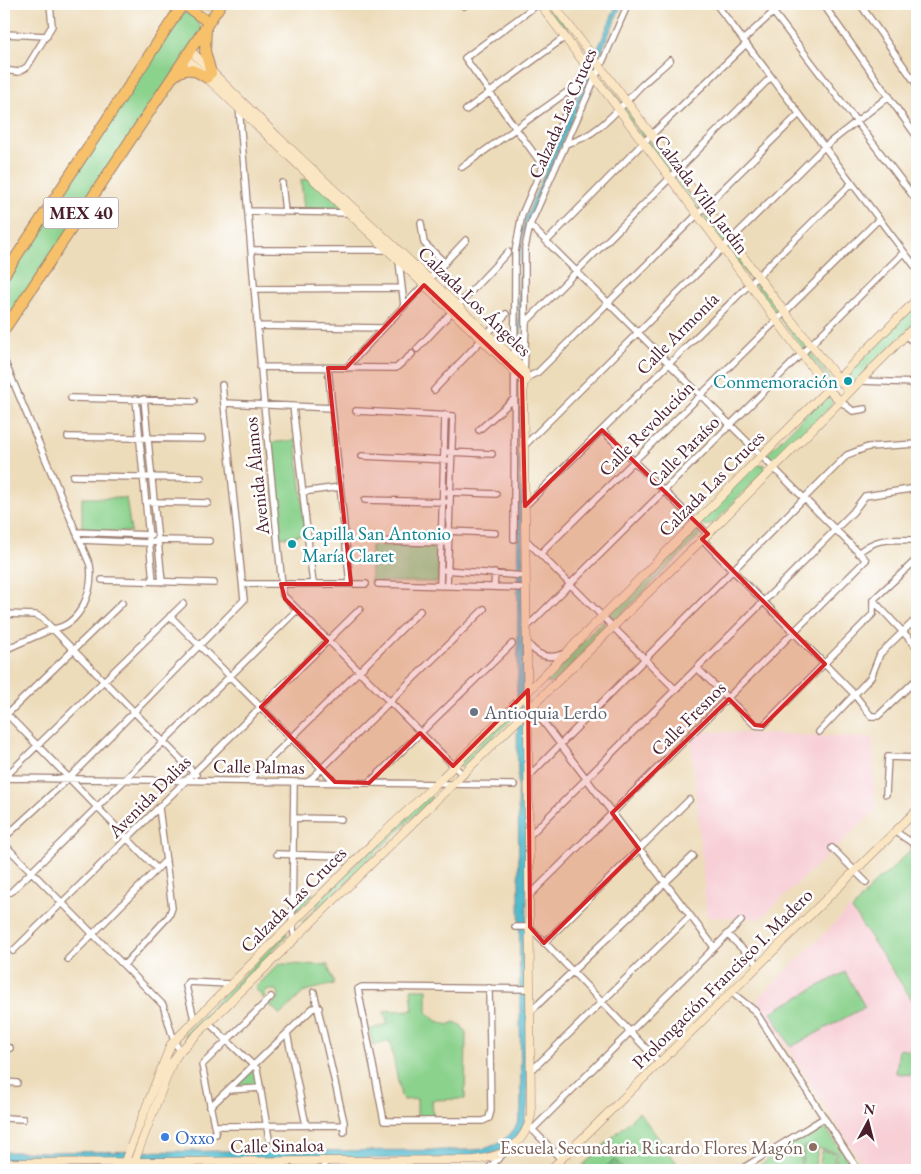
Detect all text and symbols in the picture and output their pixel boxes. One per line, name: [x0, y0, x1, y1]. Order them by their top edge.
street label: Calzada Las Cruces: [522, 44, 602, 183]
street label: Calzada Villa Jardín: [648, 129, 755, 259]
road number: MEX 40: [44, 198, 118, 228]
street label: Calzada Los Ángeles: [412, 241, 537, 362]
street label: Calle Armonía: [631, 286, 724, 380]
place label: Conmemoración: [713, 369, 838, 394]
street label: Calle Revolución: [593, 375, 700, 482]
marker: Conmemoración: [842, 375, 854, 387]
street label: Calle Paraíso: [642, 410, 725, 493]
street label: Avenida Álamos: [238, 416, 275, 537]
street label: Calzada Las Cruces: [653, 425, 770, 542]
place label: Capilla San Antonio María Claret: [302, 521, 451, 568]
marker: Capilla San Antonio María Claret: [286, 538, 298, 550]
street label: Calle Fresnos: [645, 675, 731, 761]
place label: Antioquia Lerdo: [483, 700, 607, 725]
marker: Antioquia Lerdo: [468, 706, 480, 718]
street label: Avenida Dalias: [102, 749, 196, 844]
street label: Calle Palmas: [213, 753, 305, 780]
street label: Calzada Las Cruces: [235, 841, 352, 958]
street label: Prolongación Francisco I. Madero: [627, 883, 818, 1074]
north arrow: [844, 1096, 894, 1146]
text: N: [863, 1099, 877, 1119]
place label: Oxxo: [175, 1125, 215, 1150]
marker: Oxxo: [159, 1131, 171, 1143]
street label: Calle Sinaloa: [230, 1132, 324, 1159]
place label: Escuela Secundaria Ricardo Flores Magón: [500, 1135, 803, 1160]
marker: Escuela Secundaria Ricardo Flores Magón: [807, 1141, 819, 1153]

